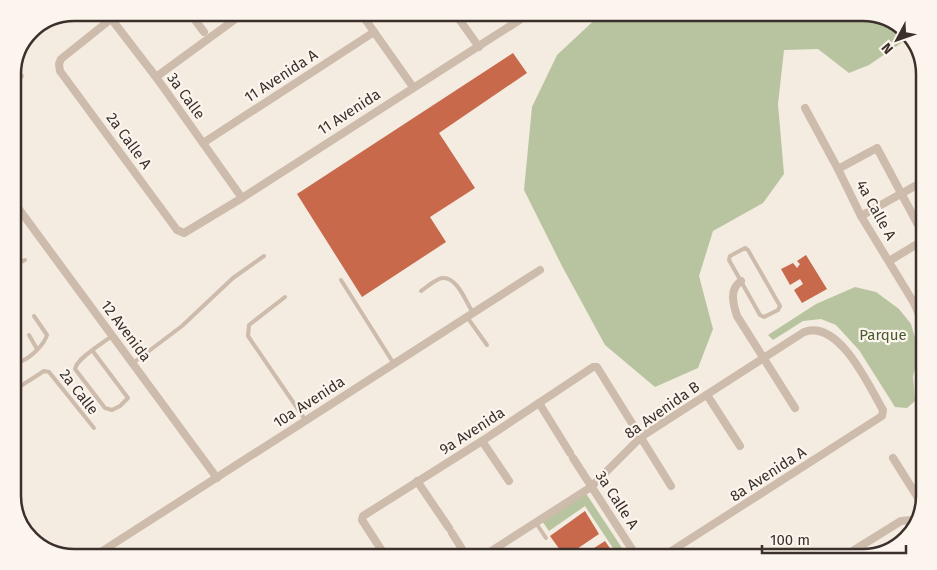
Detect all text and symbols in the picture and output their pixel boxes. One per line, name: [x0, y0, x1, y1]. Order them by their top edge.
north arrow: [872, 15, 922, 65]
text: N: [878, 39, 897, 57]
street label: 11 Avenida A: [241, 45, 321, 106]
street label: 3a Calle: [163, 69, 209, 123]
street label: 11 Avenida: [314, 85, 384, 139]
street label: 2a Calle A: [103, 109, 156, 173]
street label: 4a Calle A: [852, 177, 900, 244]
street label: 12 Avenida: [97, 297, 155, 365]
park label: Parque: [859, 326, 907, 344]
street label: 2a Calle: [56, 366, 102, 418]
street label: 10a Avenida: [270, 372, 348, 432]
street label: 8a Avenida B: [621, 377, 703, 443]
street label: 9a Avenida: [436, 403, 508, 459]
street label: 8a Avenida A: [727, 442, 810, 505]
street label: 3a Calle A: [592, 468, 643, 533]
scale bar: [762, 522, 906, 554]
text: 100 m: [770, 531, 810, 549]

